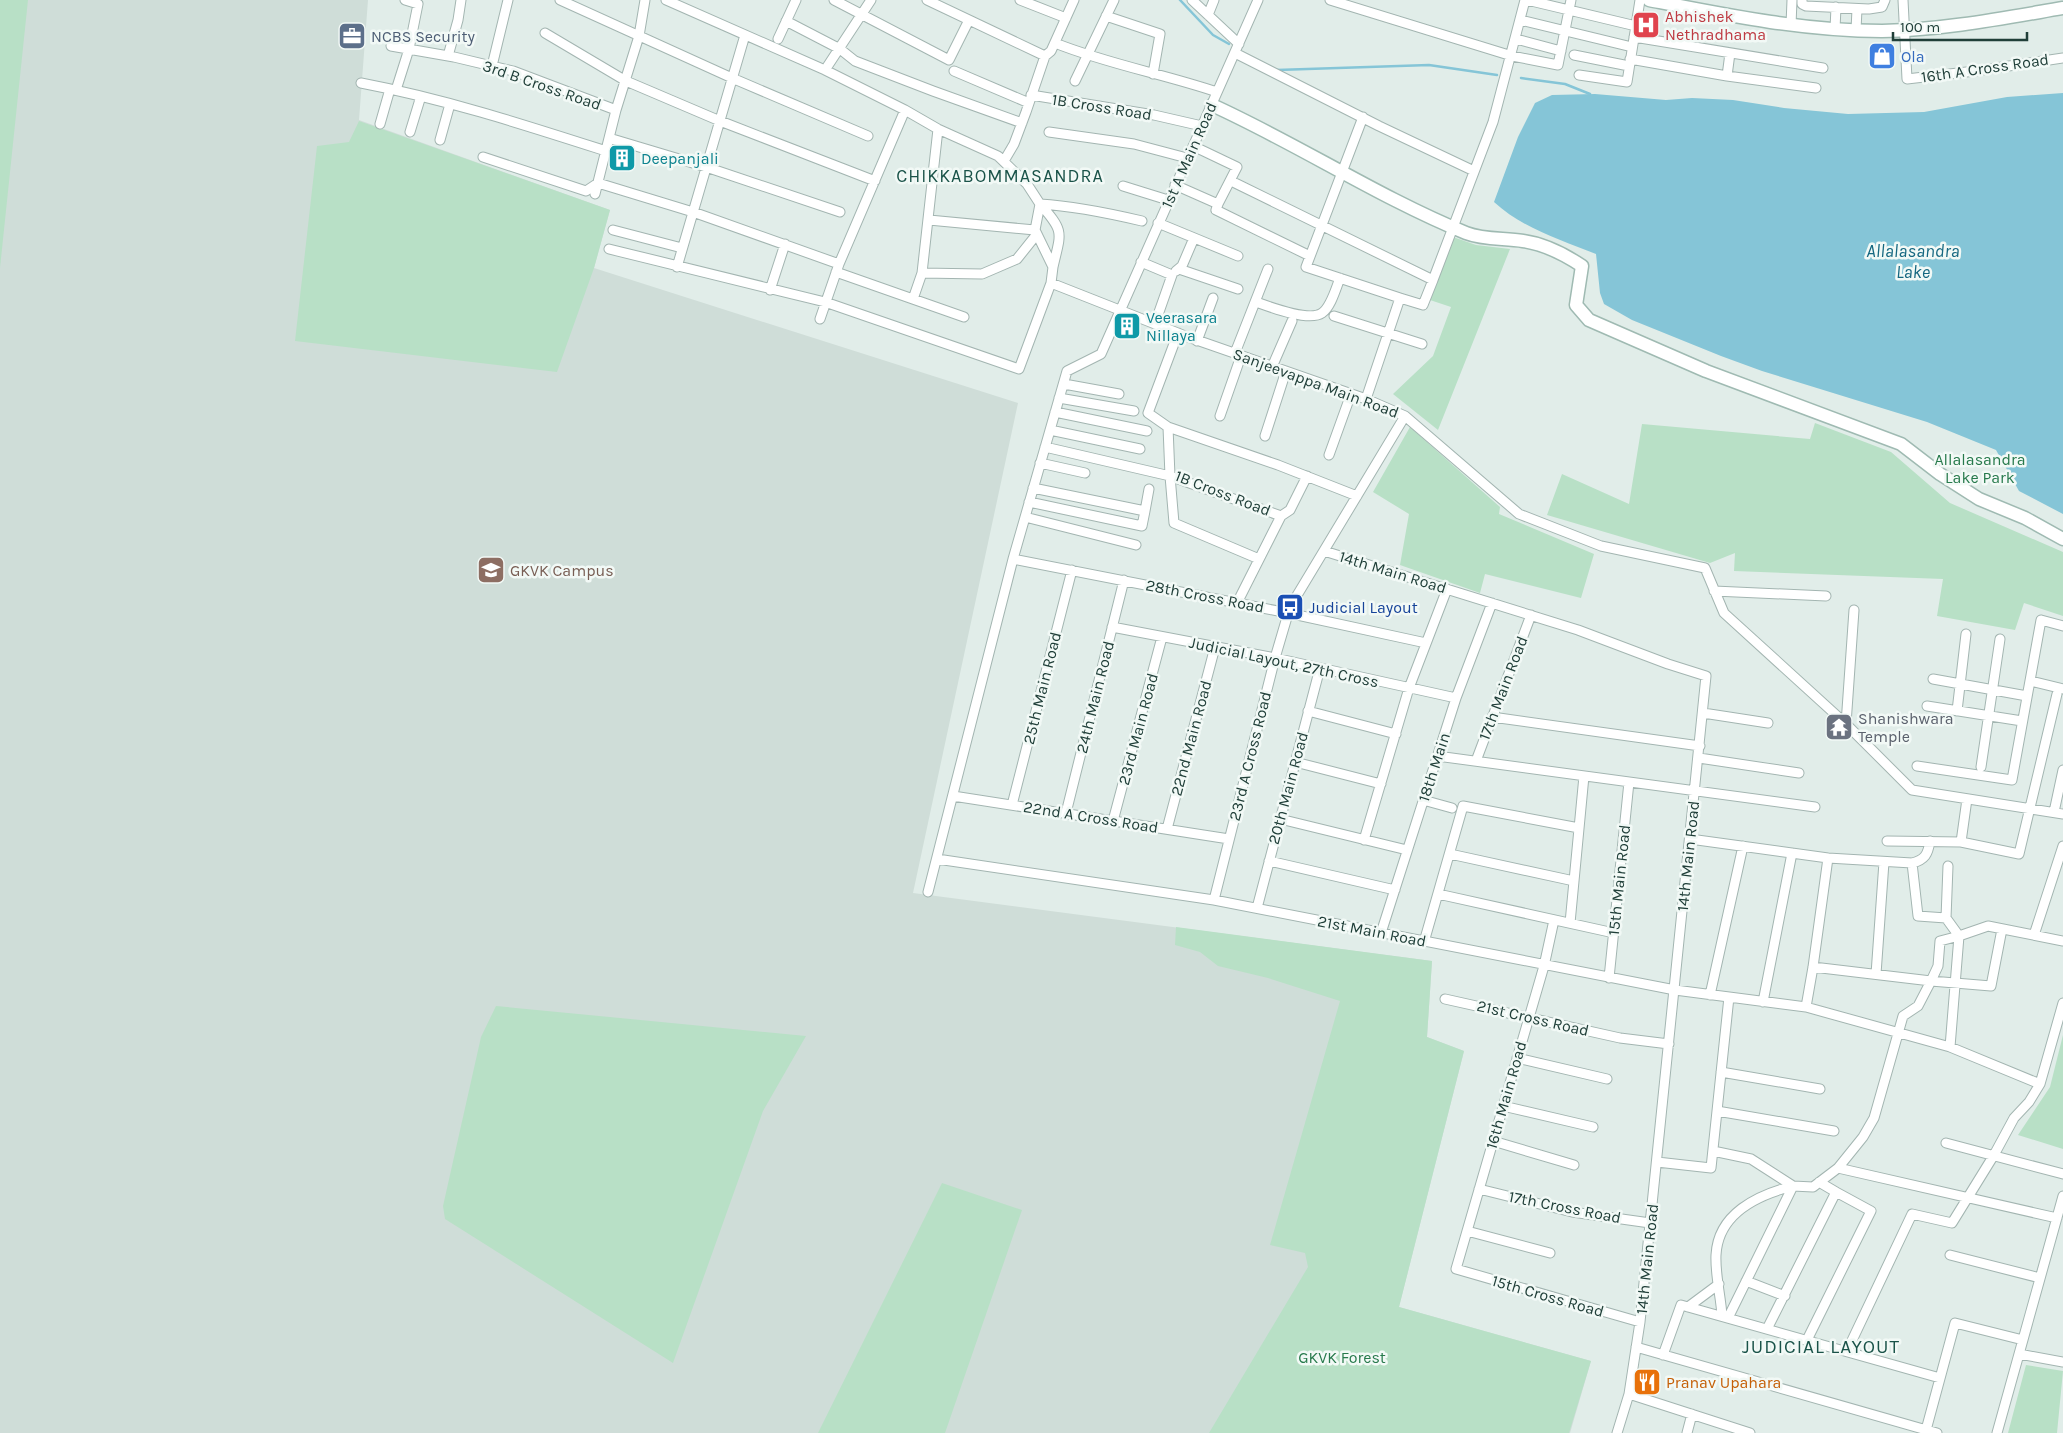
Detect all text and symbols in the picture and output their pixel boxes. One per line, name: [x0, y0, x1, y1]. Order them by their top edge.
place label: Abhishek Nethradhama: [1665, 7, 1766, 44]
hospital icon: Abhishek Nethradhama: [1631, 10, 1661, 40]
scale bar: [1893, 10, 2027, 42]
text: 100 m: [1900, 18, 1940, 36]
office icon: NCBS Security: [337, 21, 367, 51]
place label: NCBS Security: [371, 27, 476, 46]
shop icon: Ola: [1867, 41, 1897, 71]
place label: Ola: [1901, 47, 1925, 66]
street label: 16th A Cross Road: [1920, 50, 2050, 86]
street label: 3rd B Cross Road: [480, 56, 604, 114]
street label: 1B Cross Road: [1051, 90, 1153, 124]
street label: 1st A Main Road: [1157, 99, 1221, 211]
building icon: Deepanjali: [607, 143, 637, 173]
place label: Deepanjali: [641, 149, 719, 168]
district label: CHIKKABOMMASANDRA: [896, 165, 1104, 187]
water label: Allalasandra Lake: [1866, 240, 1960, 283]
place label: Veerasara Nillaya: [1146, 308, 1217, 345]
building icon: Veerasara Nillaya: [1112, 311, 1142, 341]
street label: Sanjeevappa Main Road: [1230, 344, 1402, 422]
park label: Allalasandra Lake Park: [1934, 450, 2026, 487]
street label: 1B Cross Road: [1173, 466, 1273, 520]
street label: 14th Main Road: [1337, 547, 1449, 597]
school or university icon: GKVK Campus: [476, 555, 506, 585]
place label: GKVK Campus: [510, 561, 614, 580]
street label: 28th Cross Road: [1144, 575, 1266, 617]
bus stop icon: Judicial Layout: [1275, 592, 1305, 622]
place label: Judicial Layout: [1309, 598, 1418, 617]
street label: 25th Main Road: [1019, 630, 1065, 746]
street label: Judicial Layout, 27th Cross: [1188, 633, 1380, 691]
street label: 17th Main Road: [1474, 633, 1532, 743]
street label: 24th Main Road: [1072, 639, 1118, 755]
street label: 23rd Main Road: [1114, 671, 1162, 787]
street label: 22nd Main Road: [1166, 678, 1216, 798]
street label: 23rd A Cross Road: [1225, 689, 1275, 823]
place label: Shanishwara Temple: [1858, 709, 1954, 746]
temple icon: Shanishwara Temple: [1824, 712, 1854, 742]
street label: 20th Main Road: [1264, 730, 1312, 846]
street label: 18th Main: [1414, 730, 1454, 804]
street label: 22nd A Cross Road: [1022, 797, 1160, 837]
street label: 14th Main Road: [1673, 800, 1703, 912]
street label: 15th Main Road: [1604, 824, 1634, 936]
street label: 21st Main Road: [1316, 911, 1428, 951]
street label: 21st Cross Road: [1475, 996, 1591, 1040]
street label: 16th Main Road: [1482, 1039, 1530, 1151]
street label: 17th Cross Road: [1507, 1187, 1623, 1227]
street label: 14th Main Road: [1632, 1203, 1662, 1315]
street label: 15th Cross Road: [1490, 1271, 1606, 1321]
district label: JUDICIAL LAYOUT: [1742, 1336, 1900, 1358]
park label: GKVK Forest: [1298, 1348, 1386, 1367]
restaurant icon: Pranav Upahara: [1632, 1367, 1662, 1397]
place label: Pranav Upahara: [1666, 1373, 1781, 1392]

